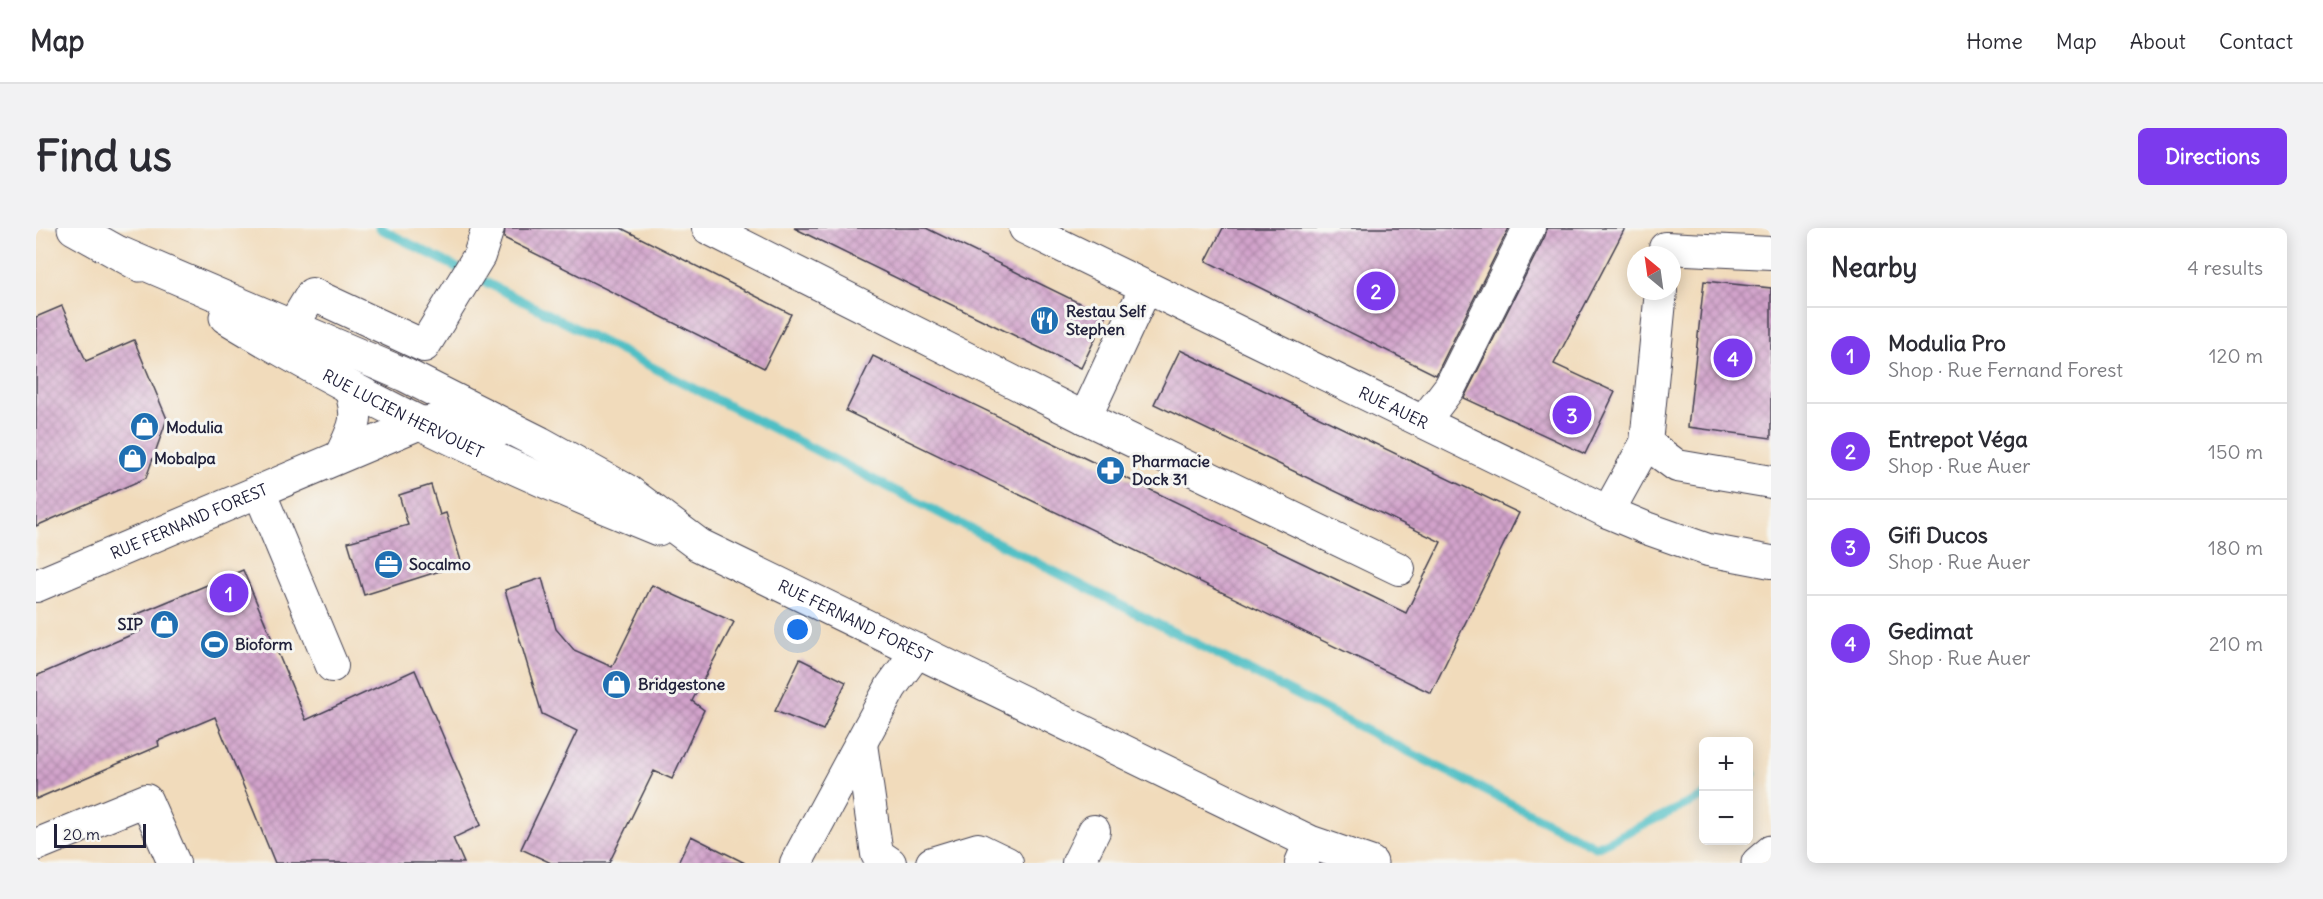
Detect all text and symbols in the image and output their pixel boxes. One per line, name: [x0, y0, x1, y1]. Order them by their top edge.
text: Map: [30, 23, 84, 59]
text: Home: [1966, 28, 2023, 55]
text: Map: [2056, 28, 2097, 55]
text: About: [2130, 28, 2186, 55]
text: Contact: [2219, 28, 2293, 55]
button: Directions: [2138, 128, 2287, 185]
text: Find us: [36, 130, 172, 182]
north arrow: [1627, 246, 1681, 300]
text: Nearby: [1831, 251, 1917, 284]
text: 4 results: [2187, 255, 2263, 280]
pin: 2: [1356, 268, 1396, 314]
place label: Restau Self Stephen: [1066, 301, 1146, 340]
restaurant icon: Restau Self Stephen: [1029, 304, 1061, 336]
text: Modulia Pro: [1888, 329, 2006, 357]
pin: 4: [1714, 336, 1752, 380]
text: 1: [1847, 343, 1854, 368]
text: 120 m: [2209, 343, 2263, 368]
text: Shop · Rue Fernand Forest: [1888, 357, 2123, 382]
street label: RUE LUCIEN HERVOUET: [319, 365, 487, 462]
street label: RUE AUER: [1355, 382, 1432, 433]
pin: 3: [1552, 392, 1592, 438]
shop icon: Modulia: [129, 411, 161, 443]
place label: Modulia: [166, 417, 223, 437]
text: Entrepot Véga: [1888, 425, 2028, 453]
text: 2: [1845, 439, 1856, 464]
text: 150 m: [2208, 439, 2263, 464]
shop icon: Mobalpa: [117, 442, 149, 474]
place label: Mobalpa: [154, 448, 216, 469]
place label: Pharmacie Dock 31: [1132, 451, 1210, 489]
text: Shop · Rue Auer: [1888, 453, 2030, 478]
pharmacy icon: Pharmacie Dock 31: [1095, 454, 1127, 486]
street label: RUE FERNAND FOREST: [107, 479, 270, 563]
text: Gifi Ducos: [1888, 521, 1988, 549]
text: 3: [1845, 535, 1856, 560]
text: 180 m: [2208, 535, 2263, 560]
office icon: Socalmo: [372, 548, 404, 580]
text: Shop · Rue Auer: [1888, 549, 2030, 574]
place label: Socalmo: [409, 554, 471, 574]
pin: 1: [210, 570, 248, 616]
street label: RUE FERNAND FOREST: [775, 575, 935, 667]
shop icon: SIP: [148, 608, 180, 640]
place label: SIP: [118, 614, 143, 634]
your location: [783, 615, 812, 644]
text: Gedimat: [1888, 617, 1973, 645]
sports icon: Bioform: [198, 628, 230, 660]
text: 4: [1845, 631, 1856, 656]
text: 210 m: [2209, 631, 2263, 656]
place label: Bioform: [235, 634, 293, 654]
text: Shop · Rue Auer: [1888, 645, 2030, 670]
shop icon: Bridgestone: [601, 668, 633, 700]
place label: Bridgestone: [638, 674, 725, 695]
map controls: [1699, 737, 1753, 845]
button: +: [1699, 737, 1753, 791]
button: −: [1699, 791, 1753, 845]
scale bar: [54, 821, 146, 848]
text: 20 m: [63, 824, 100, 844]

